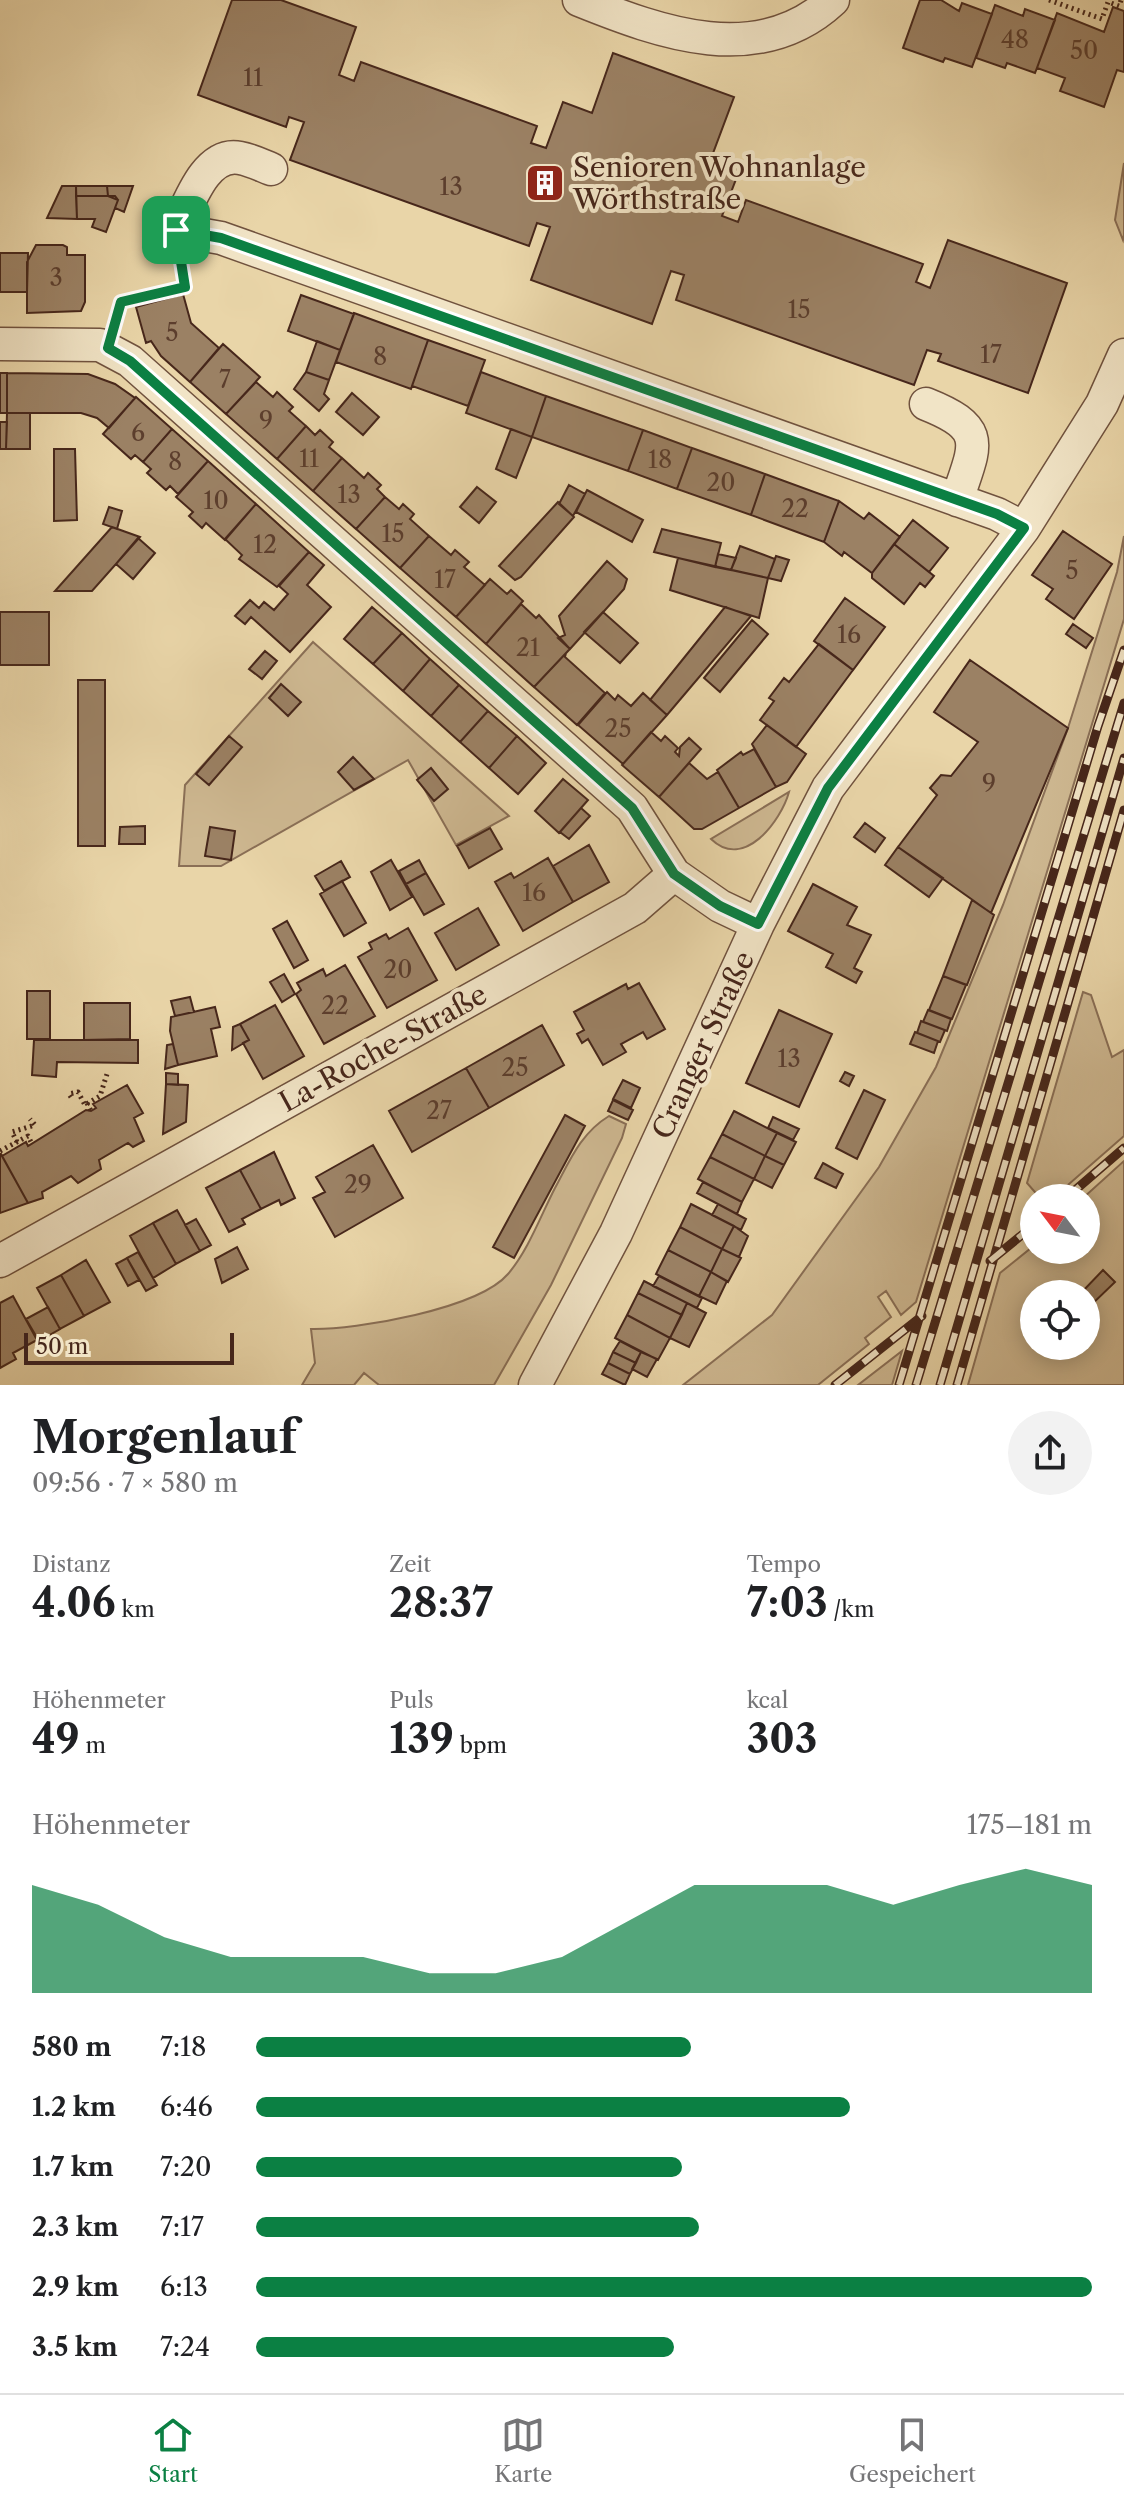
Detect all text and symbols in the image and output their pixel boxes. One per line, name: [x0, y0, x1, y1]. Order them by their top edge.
house number: 48: [1001, 25, 1029, 54]
house number: 50: [1070, 36, 1098, 65]
house number: 11: [243, 63, 263, 92]
place label: Senioren Wohnanlage Wörthstraße: [572, 150, 866, 216]
building icon: Senioren Wohnanlage Wörthstraße: [524, 162, 566, 204]
house number: 13: [439, 172, 463, 201]
pin: [142, 196, 210, 264]
icon: arrive: [154, 208, 198, 252]
house number: 3: [49, 263, 63, 292]
house number: 15: [787, 295, 811, 324]
house number: 5: [165, 318, 179, 347]
house number: 17: [980, 340, 1002, 369]
house number: 8: [373, 342, 387, 371]
house number: 7: [219, 365, 231, 394]
house number: 9: [259, 406, 273, 435]
house number: 6: [131, 418, 145, 447]
house number: 11: [299, 444, 319, 473]
house number: 18: [648, 445, 672, 474]
house number: 8: [168, 447, 182, 476]
house number: 20: [706, 468, 736, 497]
house number: 13: [337, 480, 361, 509]
house number: 10: [203, 486, 229, 515]
house number: 22: [781, 494, 809, 523]
house number: 15: [381, 519, 405, 548]
house number: 12: [253, 530, 277, 559]
house number: 5: [1065, 556, 1079, 585]
house number: 17: [434, 565, 456, 594]
house number: 16: [837, 620, 861, 649]
house number: 21: [516, 633, 540, 662]
house number: 25: [605, 714, 631, 743]
house number: 9: [982, 769, 996, 798]
house number: 16: [522, 878, 546, 907]
street label: Cranger Straße: [645, 946, 761, 1144]
house number: 20: [383, 955, 413, 984]
street label: La-Roche-Straße: [273, 977, 493, 1119]
house number: 22: [321, 991, 349, 1020]
house number: 13: [777, 1044, 801, 1073]
house number: 25: [502, 1053, 528, 1082]
house number: 27: [426, 1096, 452, 1125]
house number: 29: [344, 1170, 372, 1199]
north arrow: [1020, 1184, 1100, 1264]
map controls: [1020, 1184, 1100, 1360]
button: locate: [1020, 1280, 1100, 1360]
scale bar: [24, 1329, 234, 1365]
text: 50 m: [36, 1333, 88, 1360]
text: Morgenlauf: [32, 1410, 297, 1464]
button: share: [1008, 1411, 1092, 1495]
text: 09:56 · 7 × 580 m: [32, 1467, 238, 1499]
text: Distanz: [32, 1551, 110, 1578]
text: Zeit: [389, 1551, 431, 1578]
text: Tempo: [747, 1551, 821, 1578]
text: 4.06: [32, 1578, 116, 1627]
text: 28:37: [389, 1578, 493, 1627]
text: 7:03: [747, 1578, 827, 1627]
text: km: [116, 1596, 155, 1623]
text: /km: [827, 1596, 875, 1623]
text: Höhenmeter: [32, 1687, 166, 1714]
text: Puls: [389, 1687, 434, 1714]
text: kcal: [747, 1687, 788, 1714]
text: 49: [32, 1714, 80, 1763]
text: 139: [389, 1714, 454, 1763]
text: 303: [747, 1714, 817, 1763]
text: m: [80, 1732, 106, 1759]
text: bpm: [454, 1732, 507, 1759]
text: Höhenmeter: [32, 1809, 190, 1841]
text: 175–181 m: [967, 1809, 1092, 1841]
text: 580 m: [32, 2031, 111, 2063]
text: 7:18: [160, 2031, 206, 2063]
text: 1.2 km: [32, 2091, 116, 2123]
text: 6:46: [160, 2091, 213, 2123]
text: 1.7 km: [32, 2151, 114, 2183]
text: 7:20: [160, 2151, 212, 2183]
text: 2.3 km: [32, 2211, 119, 2243]
text: 7:17: [160, 2211, 204, 2243]
text: 2.9 km: [32, 2271, 119, 2303]
text: 6:13: [160, 2271, 208, 2303]
text: 3.5 km: [32, 2331, 118, 2363]
text: 7:24: [160, 2331, 210, 2363]
tab: Start: [148, 2413, 198, 2488]
tab: Karte: [494, 2413, 552, 2488]
tab: Gespeichert: [849, 2413, 976, 2488]

